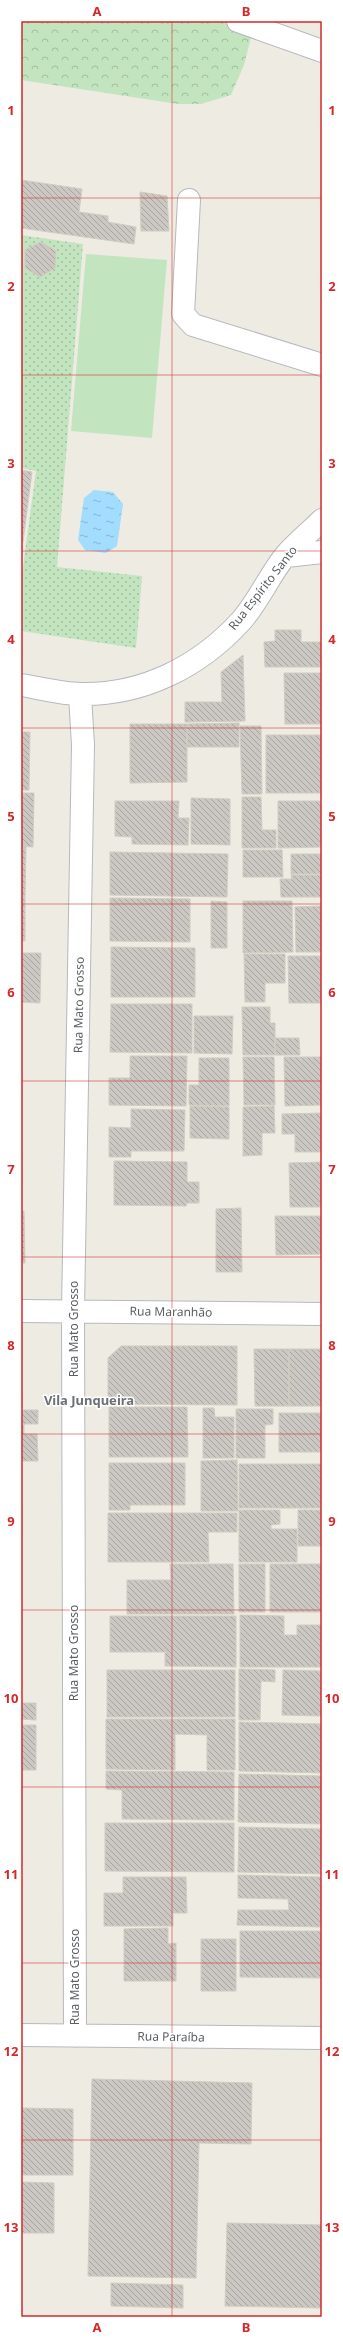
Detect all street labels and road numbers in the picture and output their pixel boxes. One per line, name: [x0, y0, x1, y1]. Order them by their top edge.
street label: Rua Espírito Santo: [224, 542, 301, 633]
street label: Rua Mato Grosso: [69, 957, 88, 1053]
street label: Rua Mato Grosso: [65, 1281, 82, 1377]
street label: Rua Maranhão: [130, 1302, 212, 1321]
street label: Rua Mato Grosso: [65, 1605, 82, 1701]
street label: Rua Mato Grosso: [66, 1929, 83, 2025]
street label: Rua Paraíba: [137, 2027, 205, 2046]

